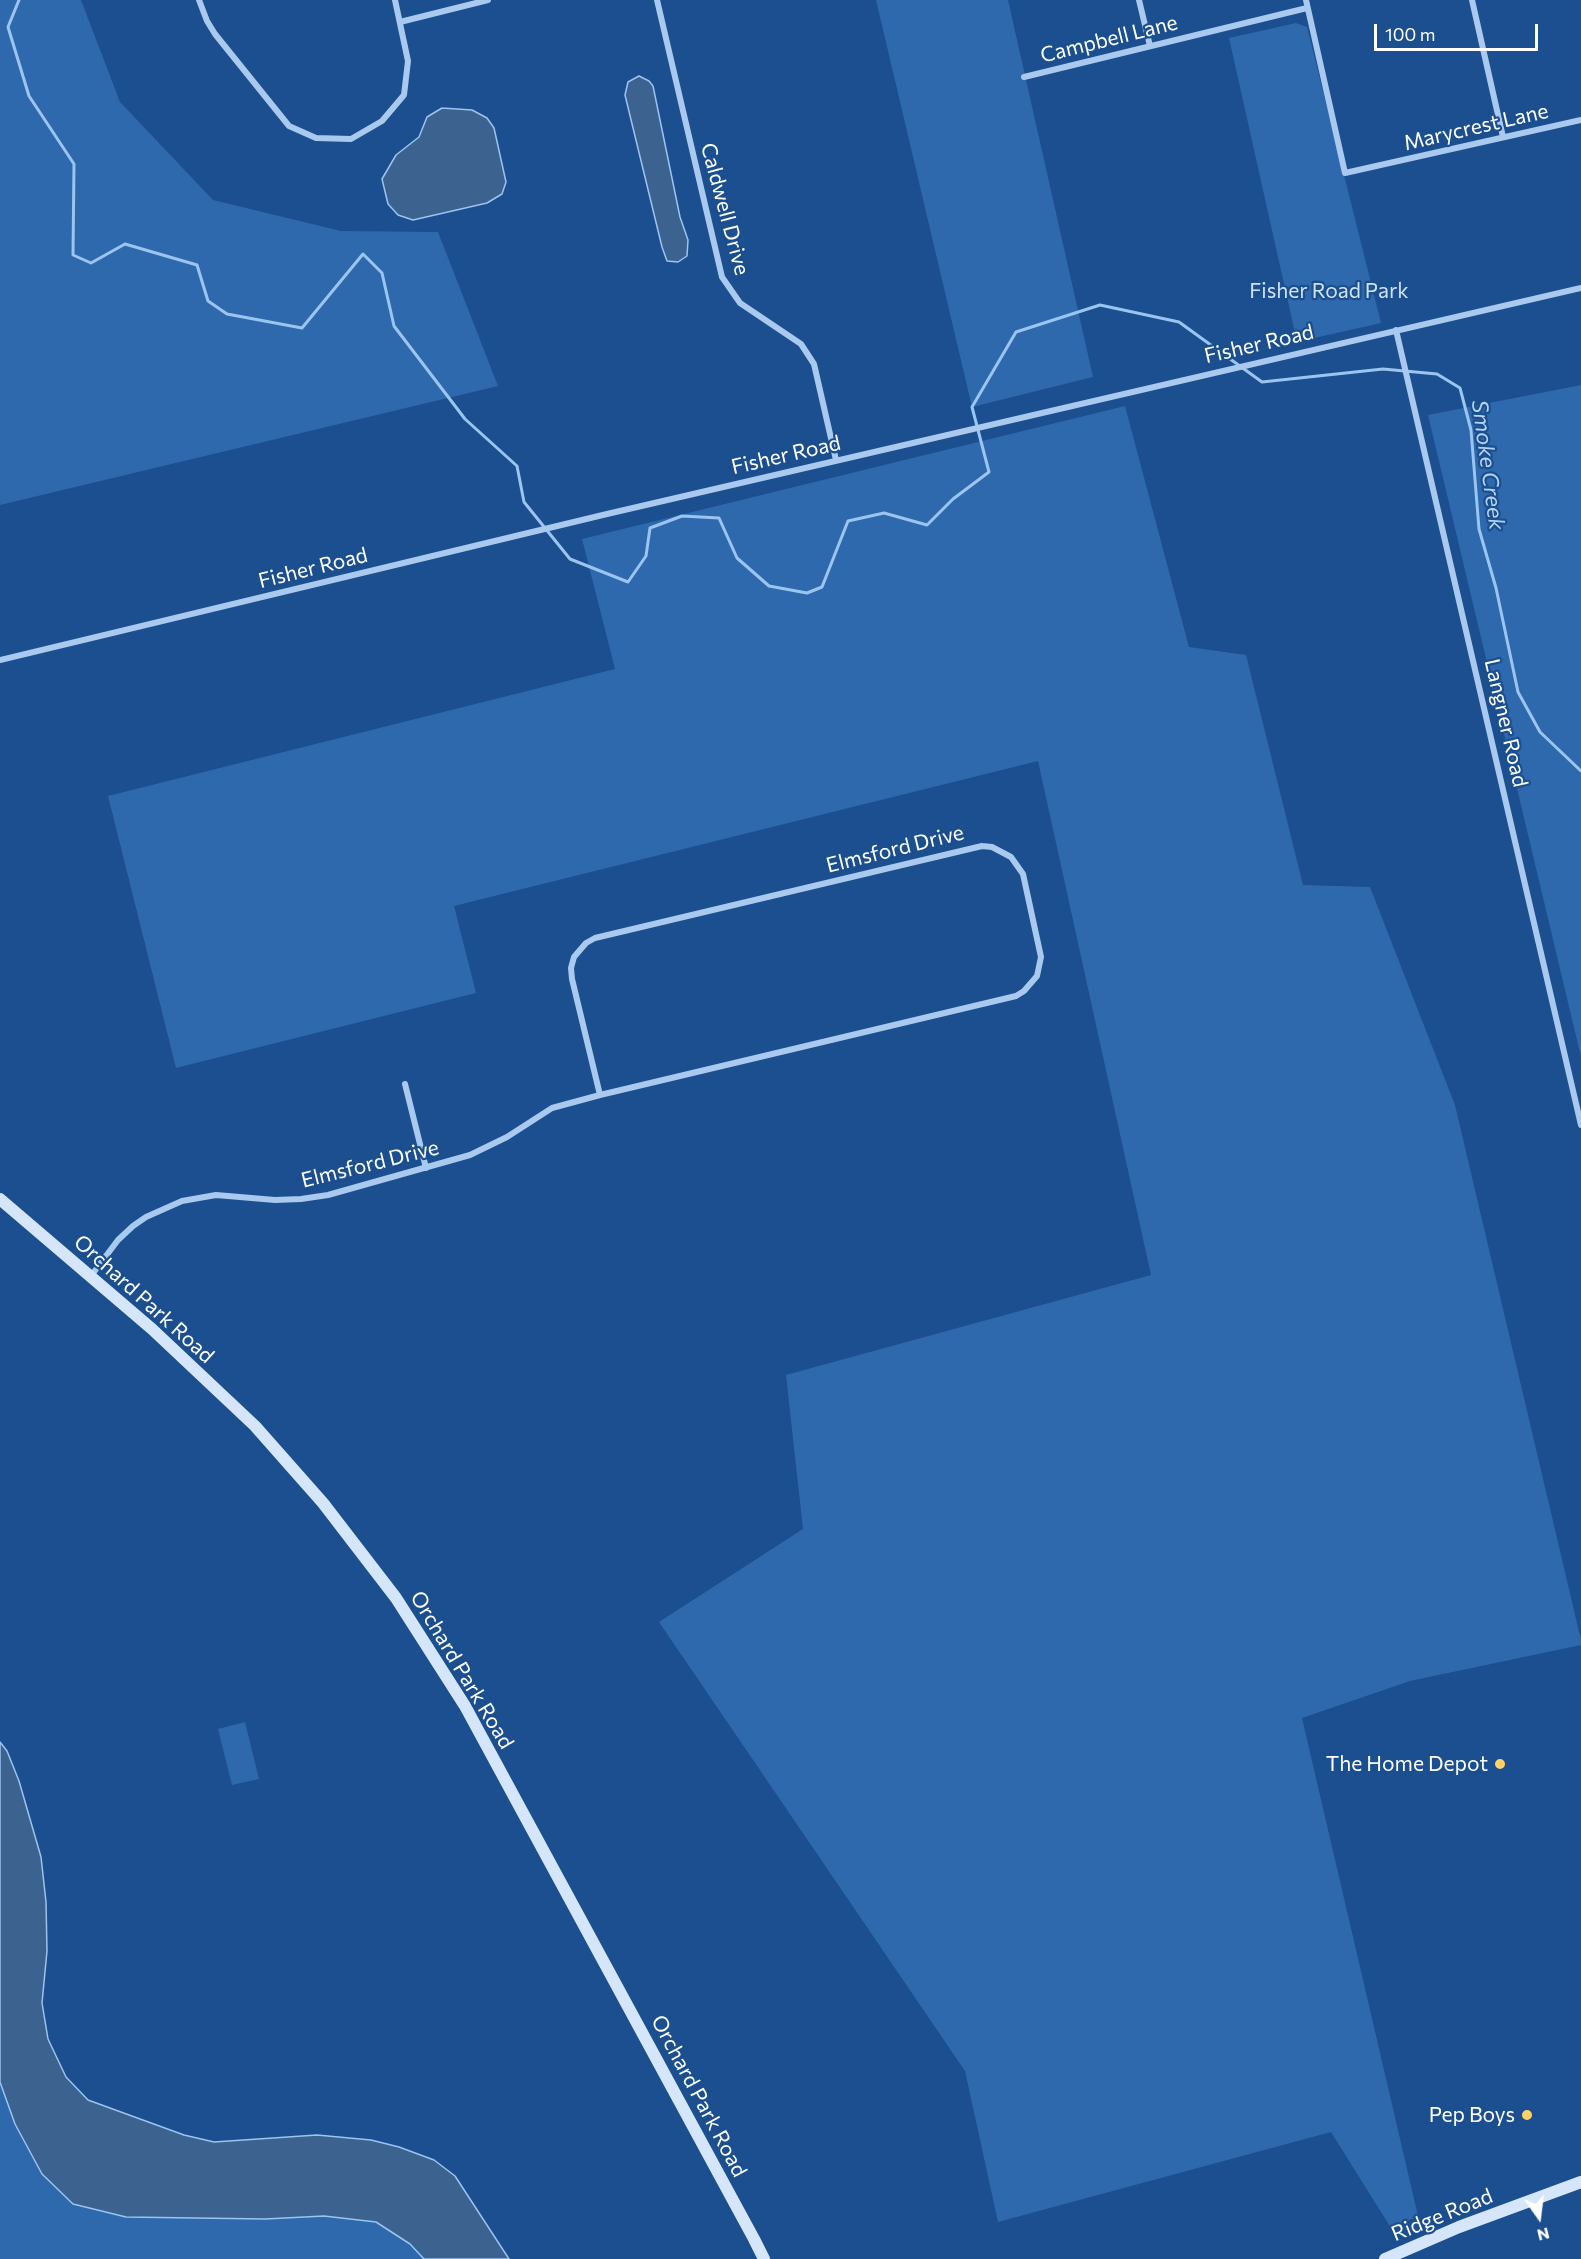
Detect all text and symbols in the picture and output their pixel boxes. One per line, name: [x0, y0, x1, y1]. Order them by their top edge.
street label: Campbell Lane: [1038, 10, 1180, 68]
scale bar: [1377, 12, 1540, 50]
text: 100 m: [1385, 23, 1435, 45]
street label: Marycrest Lane: [1401, 98, 1551, 156]
street label: Caldwell Drive: [695, 140, 755, 278]
park label: Fisher Road Park: [1249, 278, 1409, 304]
street label: Fisher Road: [1202, 319, 1316, 369]
water label: Smoke Creek: [1466, 398, 1510, 532]
street label: Fisher Road: [729, 430, 843, 480]
street label: Fisher Road: [256, 542, 370, 594]
street label: Langner Road: [1479, 656, 1533, 790]
street label: Elmsford Drive: [824, 820, 966, 878]
street label: Elmsford Drive: [299, 1135, 441, 1193]
street label: Orchard Park Road: [69, 1229, 219, 1369]
street label: Orchard Park Road: [405, 1586, 519, 1754]
place label: The Home Depot: [1326, 1751, 1488, 1777]
marker: The Home Depot: [1493, 1757, 1507, 1771]
street label: Orchard Park Road: [646, 2011, 752, 2181]
place label: Pep Boys: [1429, 2102, 1515, 2128]
marker: Pep Boys: [1520, 2108, 1534, 2122]
street label: Ridge Road: [1388, 2183, 1496, 2247]
north arrow: [1509, 2187, 1569, 2247]
text: N: [1535, 2224, 1552, 2246]

